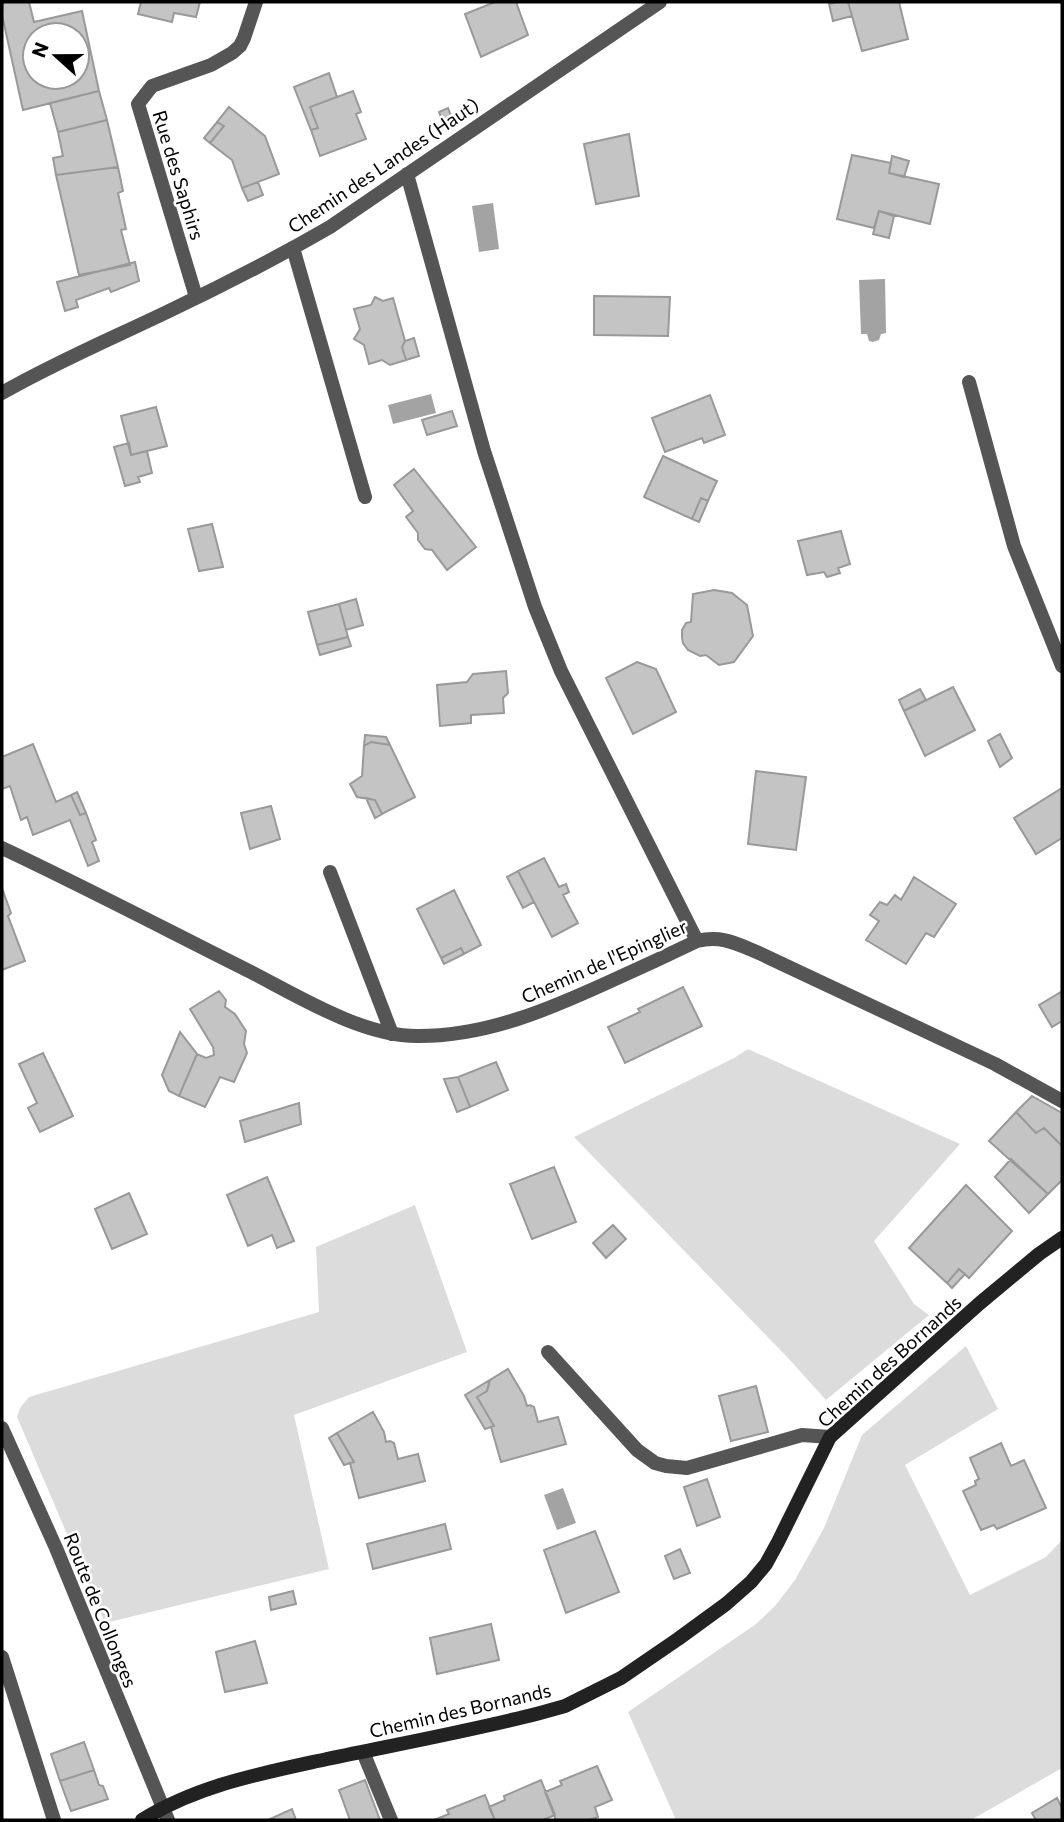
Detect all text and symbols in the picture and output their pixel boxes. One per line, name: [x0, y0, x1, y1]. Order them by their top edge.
north arrow: [21, 21, 91, 91]
text: N: [26, 39, 53, 61]
street label: Chemin des Landes (Haut): [283, 92, 483, 238]
street label: Rue des Saphirs: [148, 107, 210, 243]
street label: Chemin de l'Epinglier: [518, 914, 691, 1008]
street label: Chemin des Bornands: [812, 1290, 966, 1432]
street label: Route de Collonges: [59, 1529, 143, 1691]
street label: Chemin des Bornands: [367, 1678, 553, 1742]

